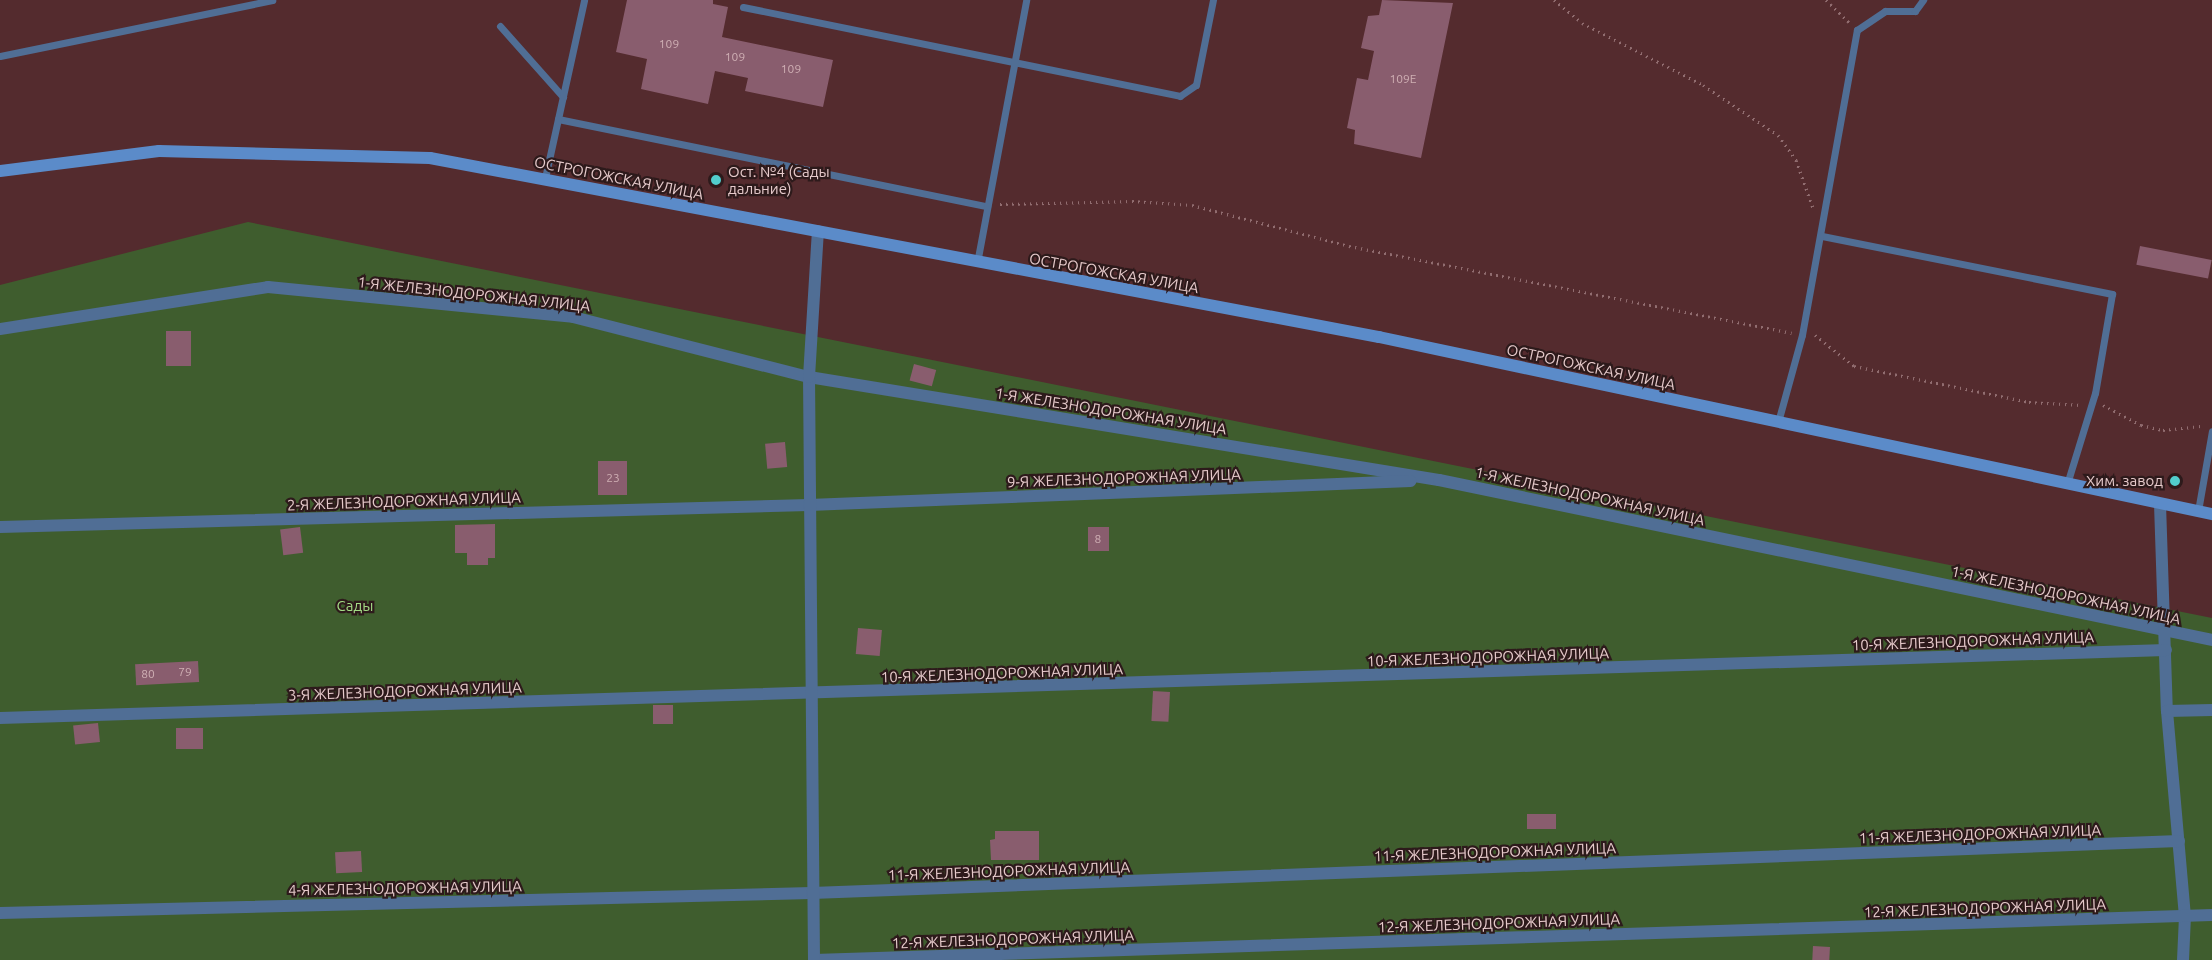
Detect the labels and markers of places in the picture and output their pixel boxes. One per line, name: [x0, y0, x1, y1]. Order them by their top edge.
place label: Ост. №4 (Сады дальние): [728, 162, 830, 197]
marker: Ост. №4 (Сады дальние): [709, 173, 723, 187]
place label: Хим. завод: [2086, 472, 2163, 490]
marker: Хим. завод: [2168, 474, 2182, 488]

